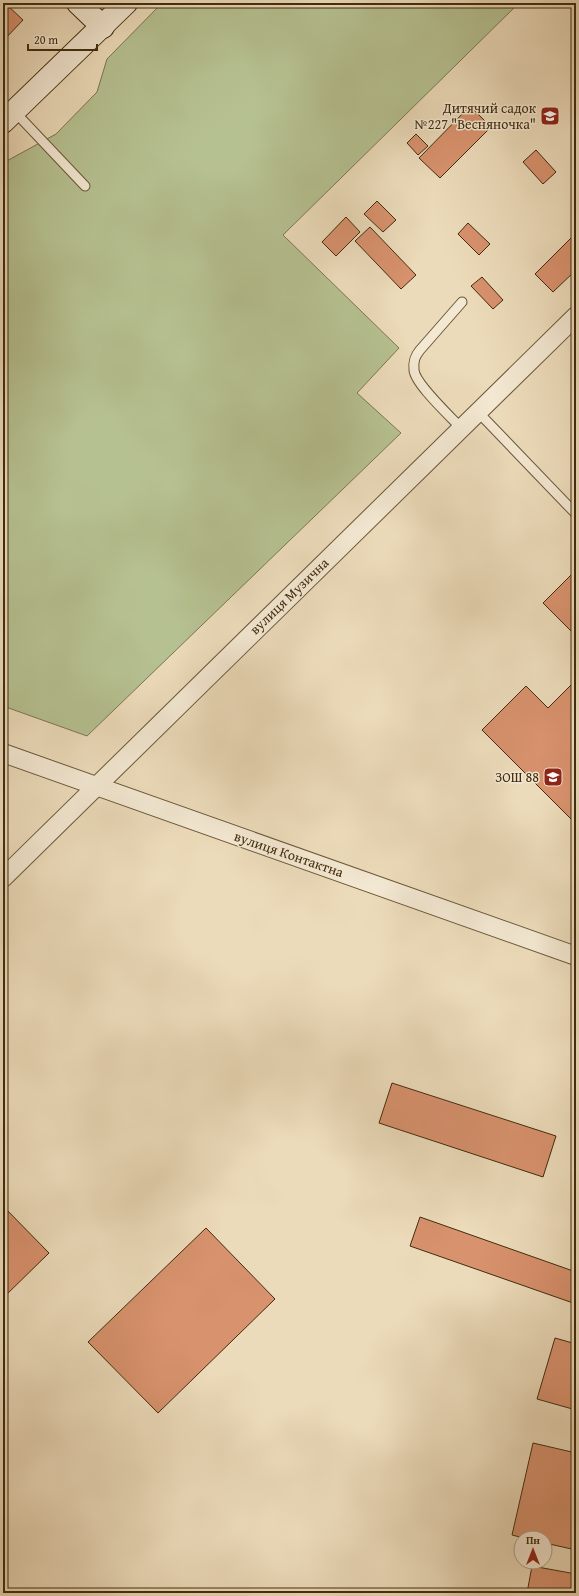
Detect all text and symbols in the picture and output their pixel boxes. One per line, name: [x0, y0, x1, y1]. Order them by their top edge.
scale bar: [28, 26, 97, 52]
text: 20 m: [34, 31, 58, 48]
place label: Дитячий садок №227 "Весняночка": [414, 98, 537, 134]
school or university icon: Дитячий садок №227 "Весняночка": [539, 105, 561, 127]
street label: вулиця Музична: [245, 553, 333, 639]
school or university icon: ЗОШ 88: [542, 766, 564, 788]
place label: ЗОШ 88: [495, 767, 539, 787]
street label: вулиця Контактна: [232, 826, 347, 882]
north arrow: [513, 1530, 553, 1570]
text: Пн: [526, 1532, 540, 1548]

